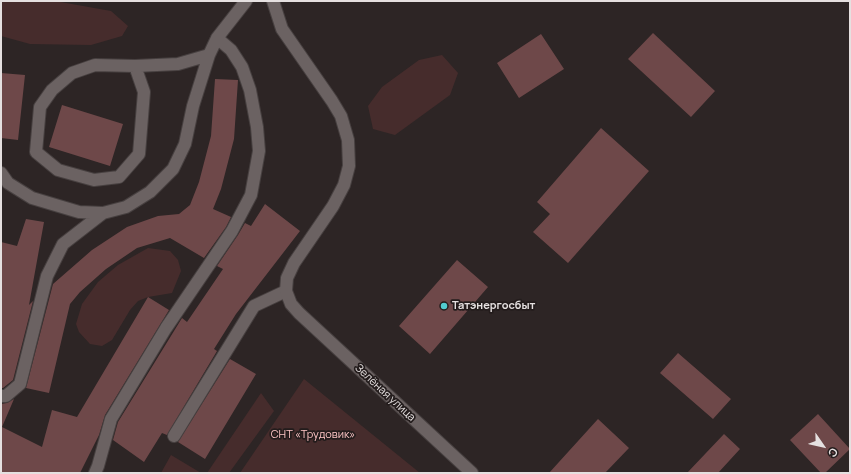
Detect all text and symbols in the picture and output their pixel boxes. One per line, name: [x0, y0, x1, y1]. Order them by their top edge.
place label: Татэнергосбыт: [452, 299, 535, 313]
marker: Татэнергосбыт: [439, 301, 449, 311]
street label: Зелёная улица: [352, 362, 418, 424]
north arrow: [803, 426, 843, 466]
park label: СНТ «Трудовик»: [271, 428, 355, 442]
text: С: [825, 445, 842, 461]

